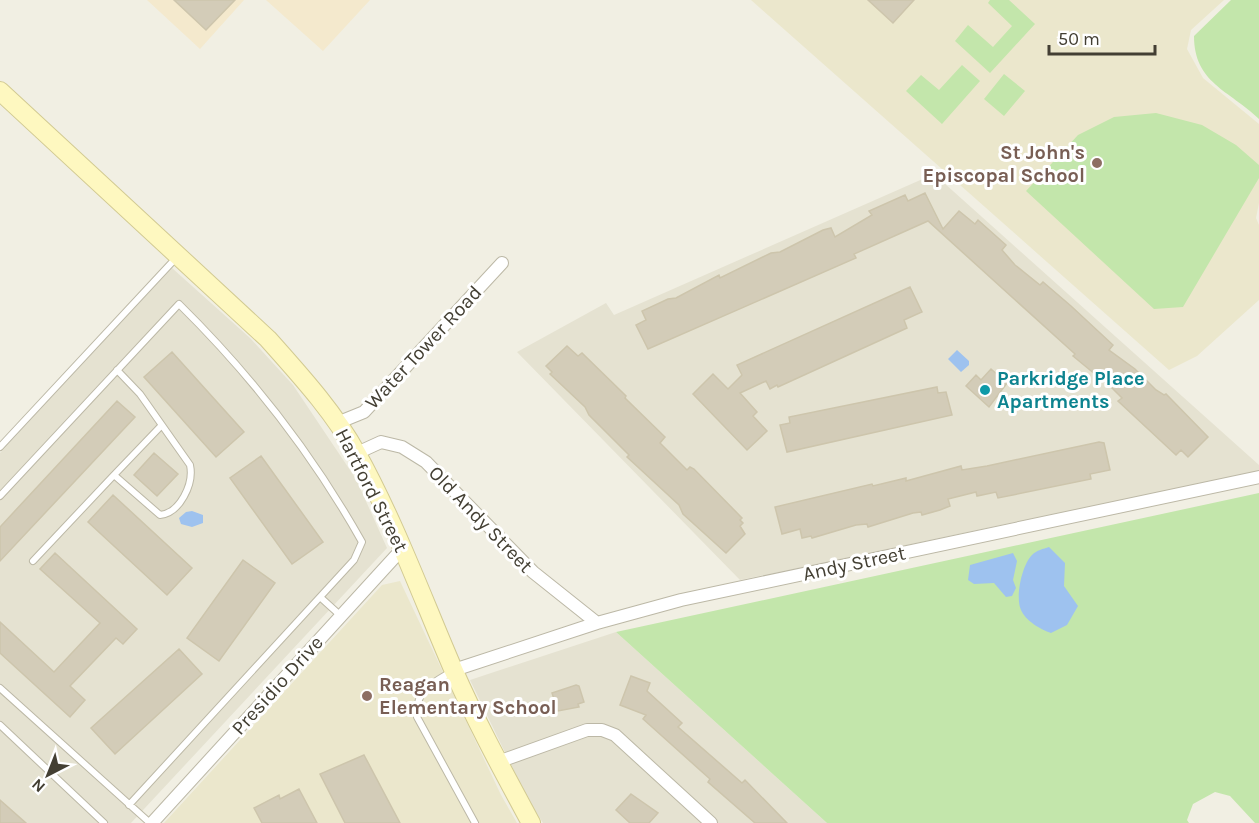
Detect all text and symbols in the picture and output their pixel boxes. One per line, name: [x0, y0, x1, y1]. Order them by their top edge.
scale bar: [1049, 18, 1156, 56]
text: 50 m: [1058, 28, 1100, 50]
place label: St John's Episcopal School: [922, 141, 1085, 187]
marker: St John's Episcopal School: [1090, 156, 1104, 170]
street label: Water Tower Road: [360, 281, 486, 414]
place label: Parkridge Place Apartments: [997, 367, 1145, 413]
marker: Parkridge Place Apartments: [978, 383, 992, 397]
street label: Hartford Street: [331, 425, 413, 556]
street label: Old Andy Street: [424, 461, 538, 578]
street label: Andy Street: [801, 541, 908, 586]
street label: Presidio Drive: [227, 631, 328, 740]
place label: Reagan Elementary School: [379, 673, 557, 719]
marker: Reagan Elementary School: [360, 689, 374, 703]
north arrow: [18, 745, 78, 805]
text: N: [28, 775, 49, 797]

